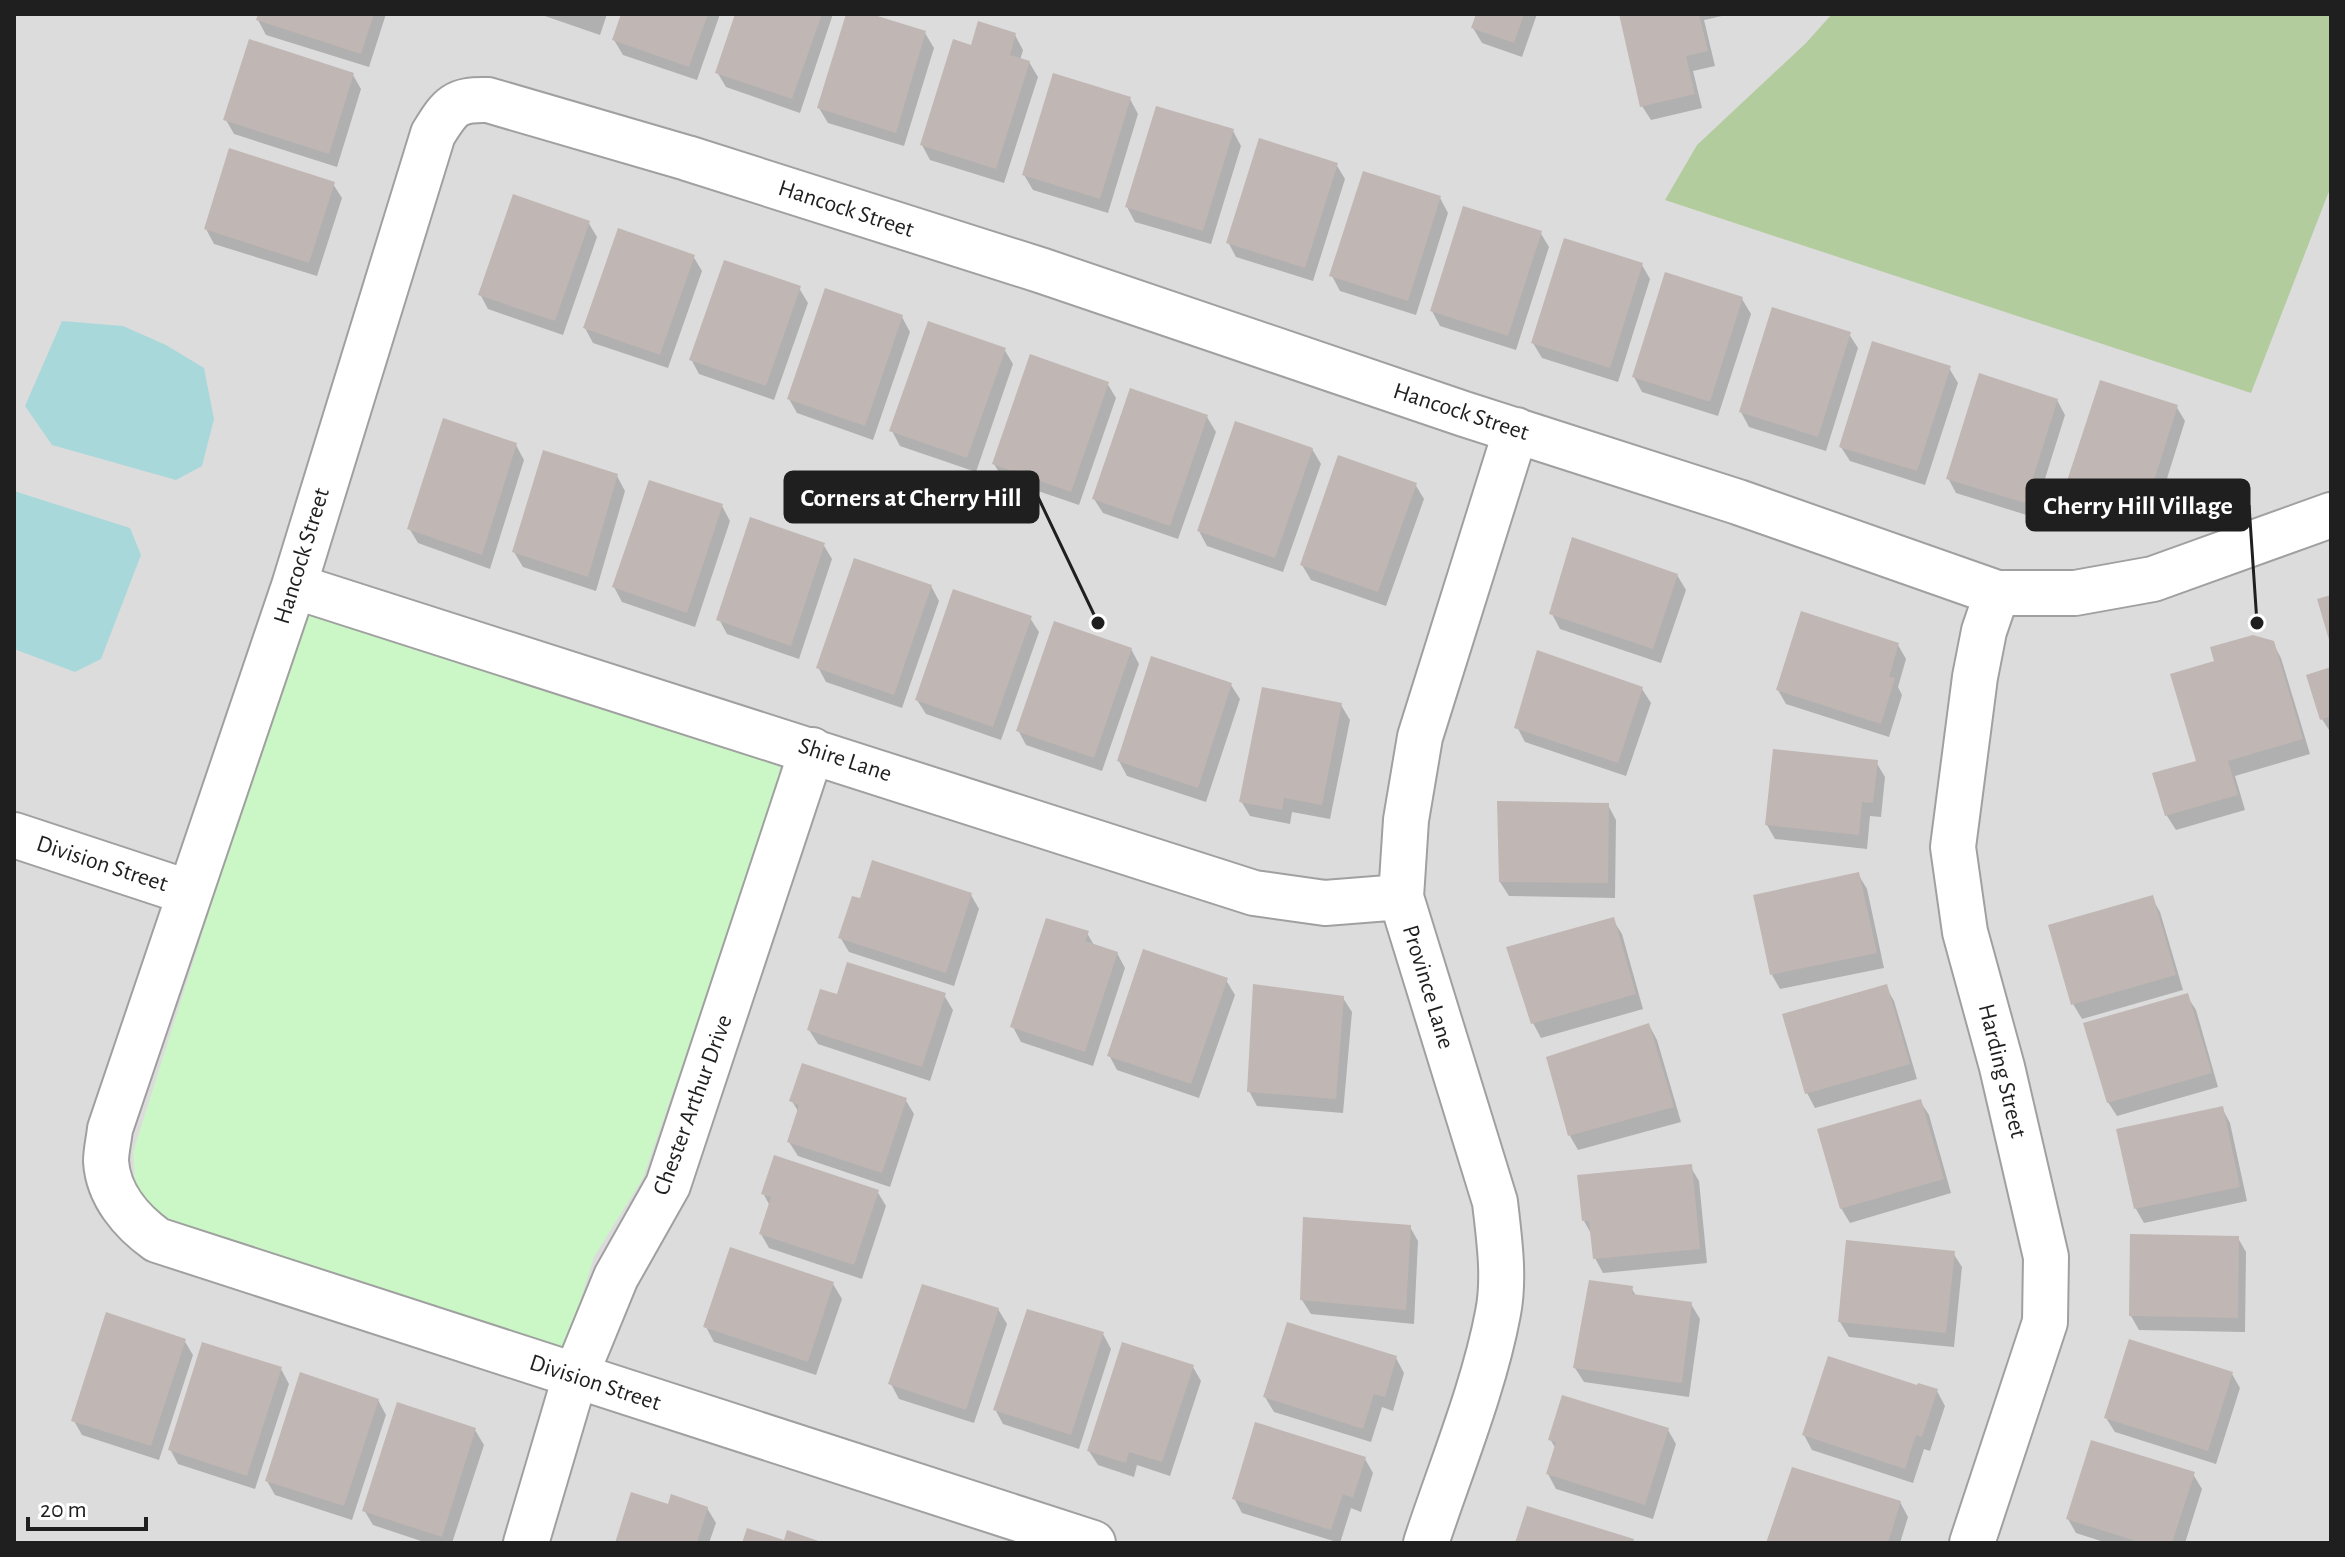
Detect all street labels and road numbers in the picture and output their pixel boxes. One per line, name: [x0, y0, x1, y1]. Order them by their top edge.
street label: Hancock Street: [775, 176, 917, 242]
street label: Hancock Street: [1390, 379, 1532, 445]
street label: Hancock Street: [270, 485, 334, 627]
street label: Shire Lane: [795, 734, 895, 786]
street label: Division Street: [33, 832, 171, 897]
street label: Province Lane: [1398, 922, 1458, 1052]
street label: Harding Street: [1974, 1001, 2030, 1141]
street label: Chester Arthur Drive: [649, 1012, 737, 1198]
street label: Division Street: [526, 1351, 664, 1416]

